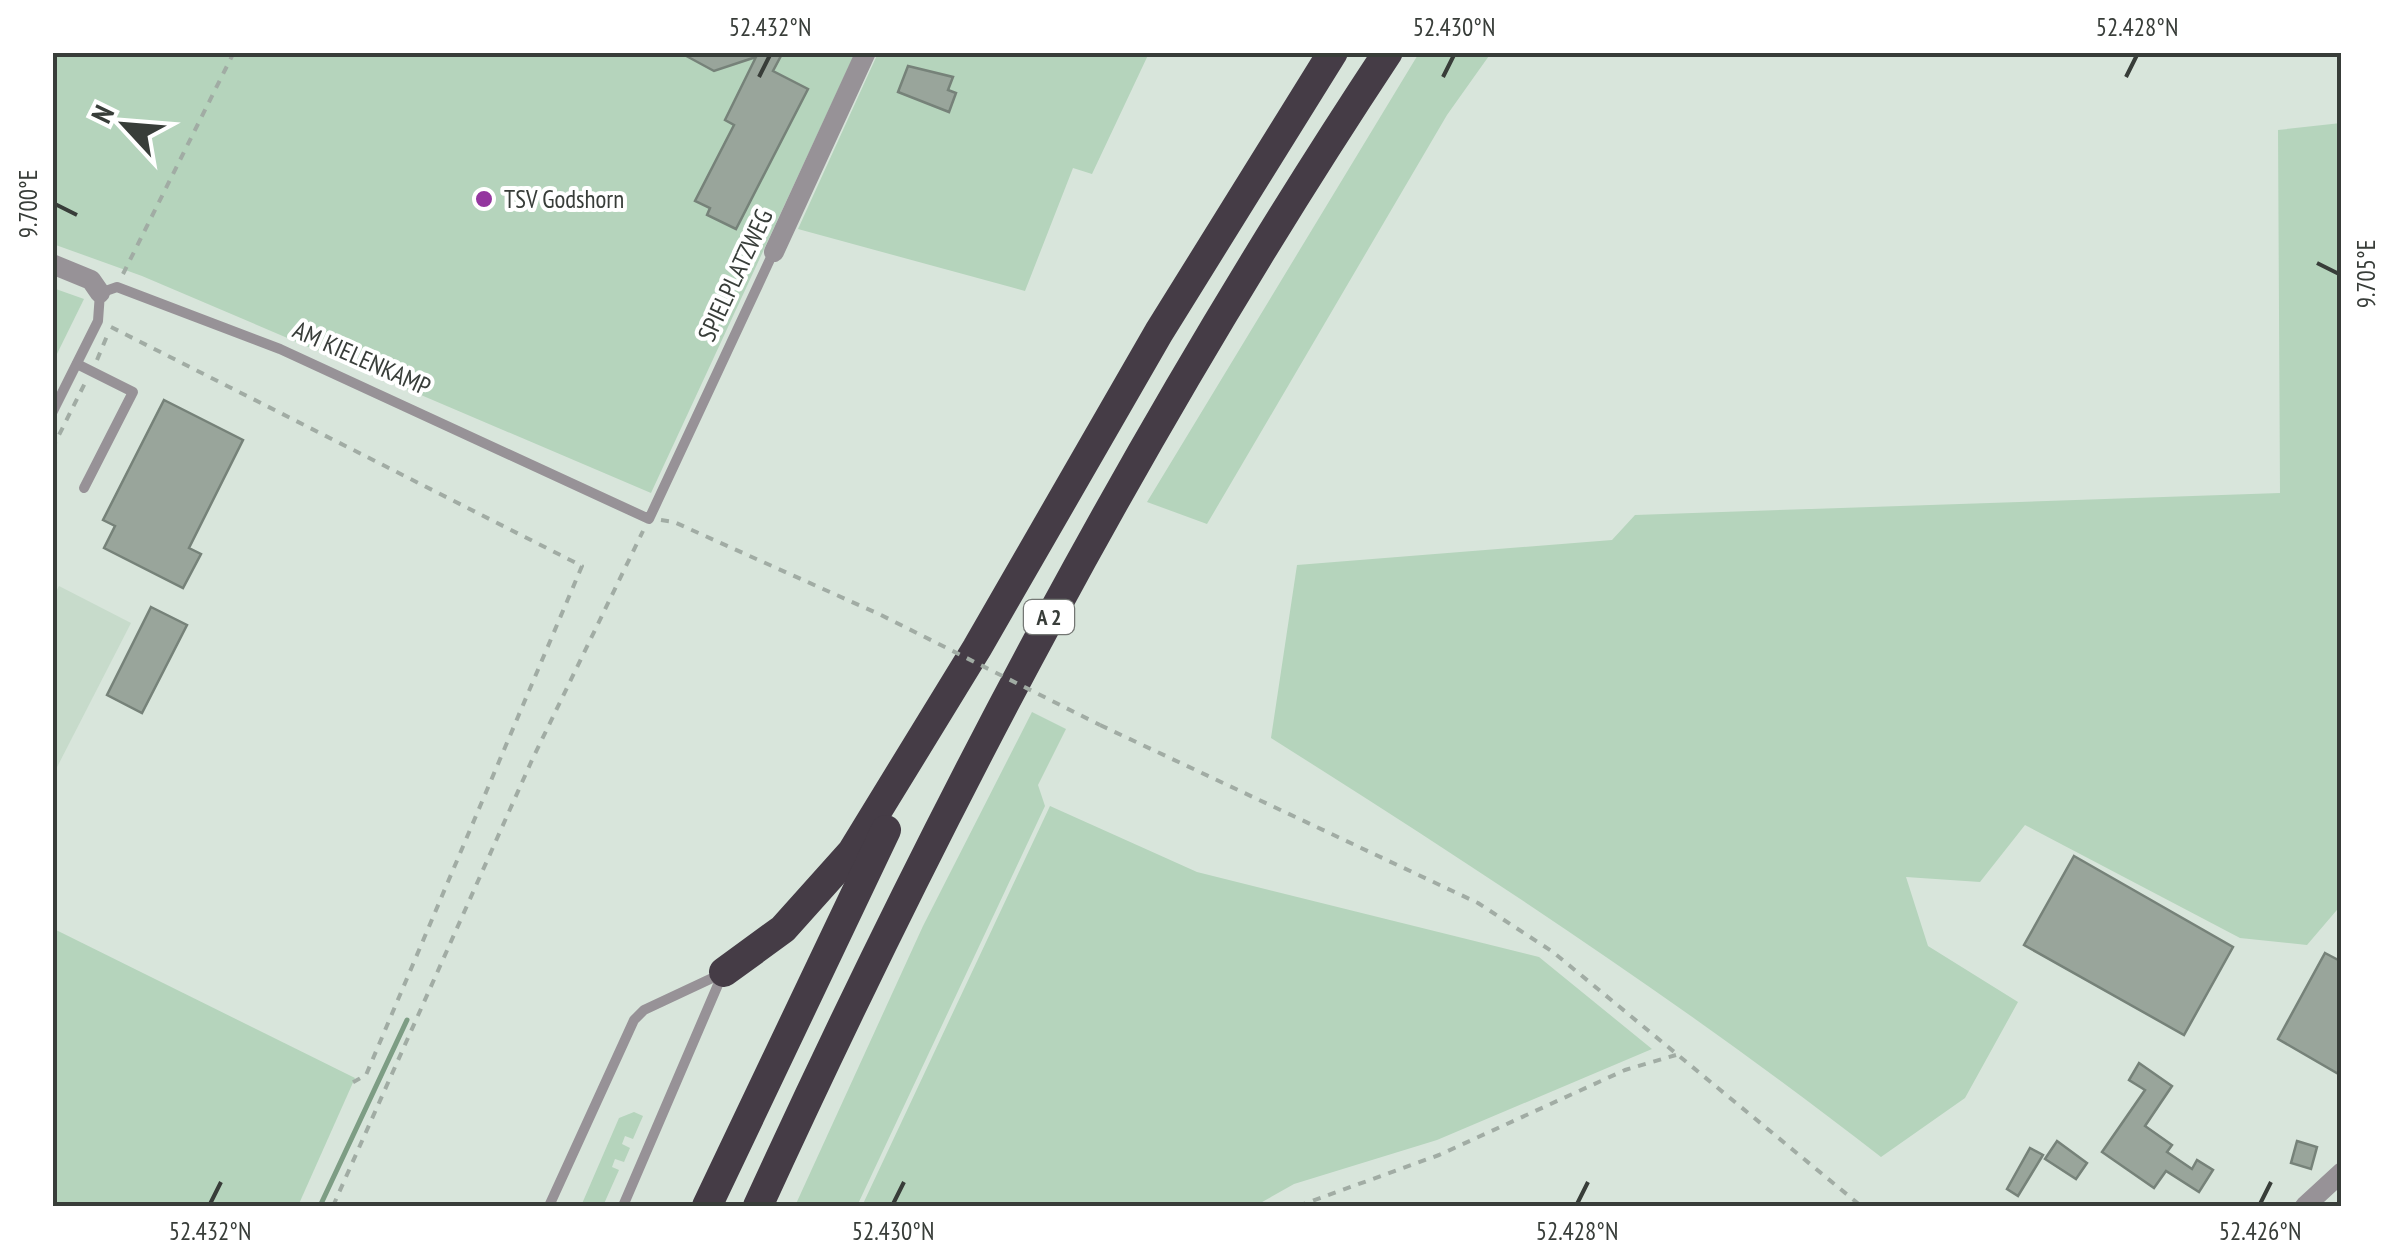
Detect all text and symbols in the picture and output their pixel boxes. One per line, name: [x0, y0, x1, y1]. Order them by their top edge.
text: 52.432°N: [729, 11, 811, 43]
text: 52.430°N: [1413, 11, 1495, 43]
text: 52.428°N: [2096, 11, 2178, 43]
north arrow: [75, 75, 175, 175]
text: N: [82, 99, 122, 129]
text: 9.700°E: [12, 170, 44, 238]
place label: TSV Godshorn: [504, 183, 624, 215]
marker: TSV Godshorn: [473, 188, 495, 210]
street label: SPIELPLATZWEG: [690, 204, 780, 346]
text: 9.705°E: [2350, 240, 2382, 308]
street label: AM KIELENKAMP: [288, 313, 436, 403]
road number: A 2: [1024, 600, 1074, 634]
text: 52.432°N: [169, 1215, 251, 1247]
text: 52.430°N: [852, 1215, 934, 1247]
text: 52.428°N: [1536, 1215, 1618, 1247]
text: 52.426°N: [2219, 1215, 2301, 1247]

